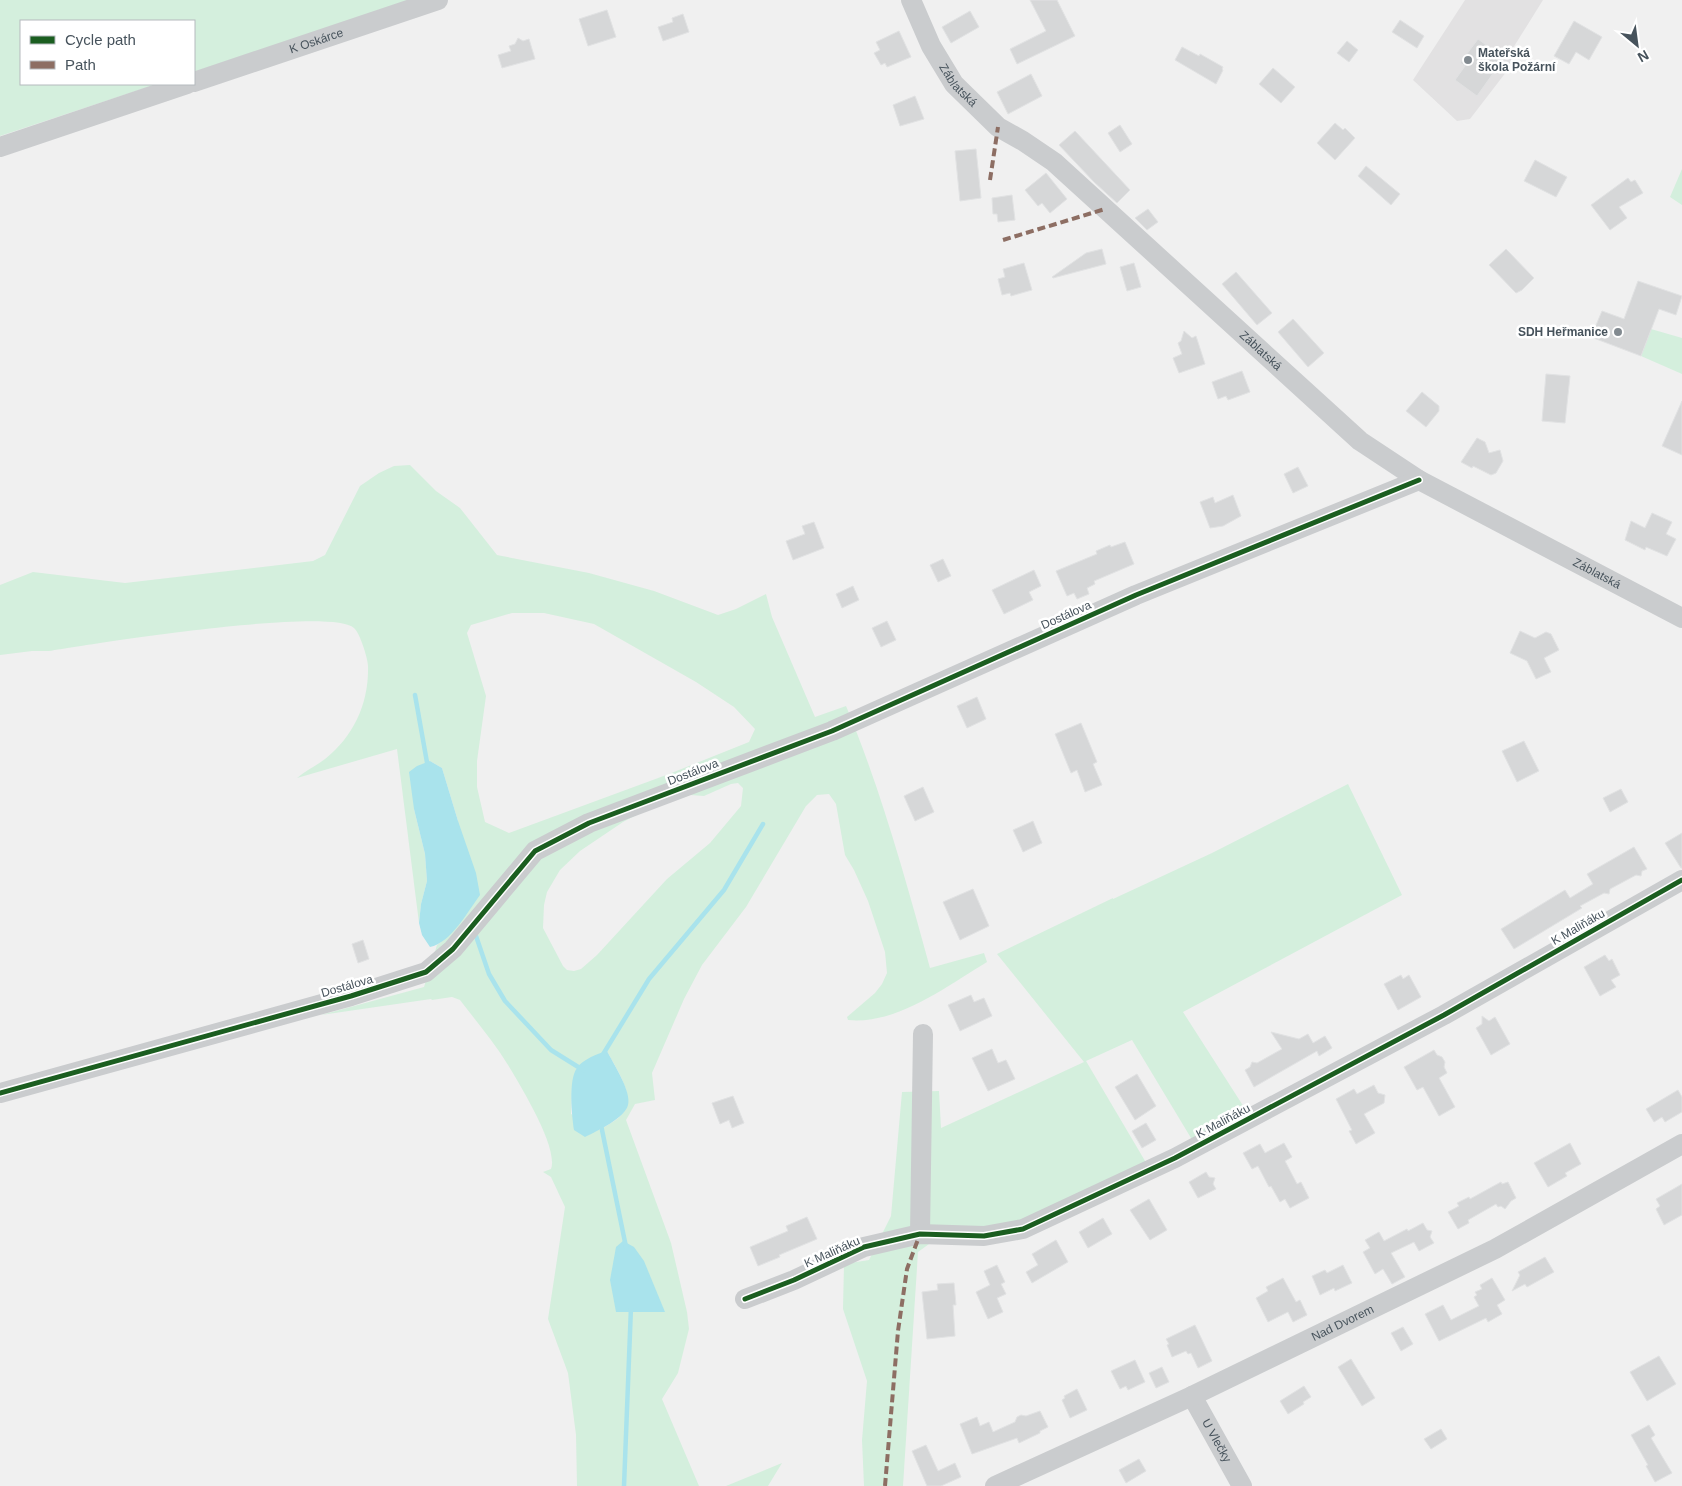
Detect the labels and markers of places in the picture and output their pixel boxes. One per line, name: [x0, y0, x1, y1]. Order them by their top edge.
place label: Mateřská škola Požární: [1478, 46, 1556, 74]
marker: Mateřská škola Požární: [1462, 54, 1474, 66]
place label: SDH Heřmanice: [1518, 325, 1608, 339]
marker: SDH Heřmanice: [1612, 326, 1624, 338]

